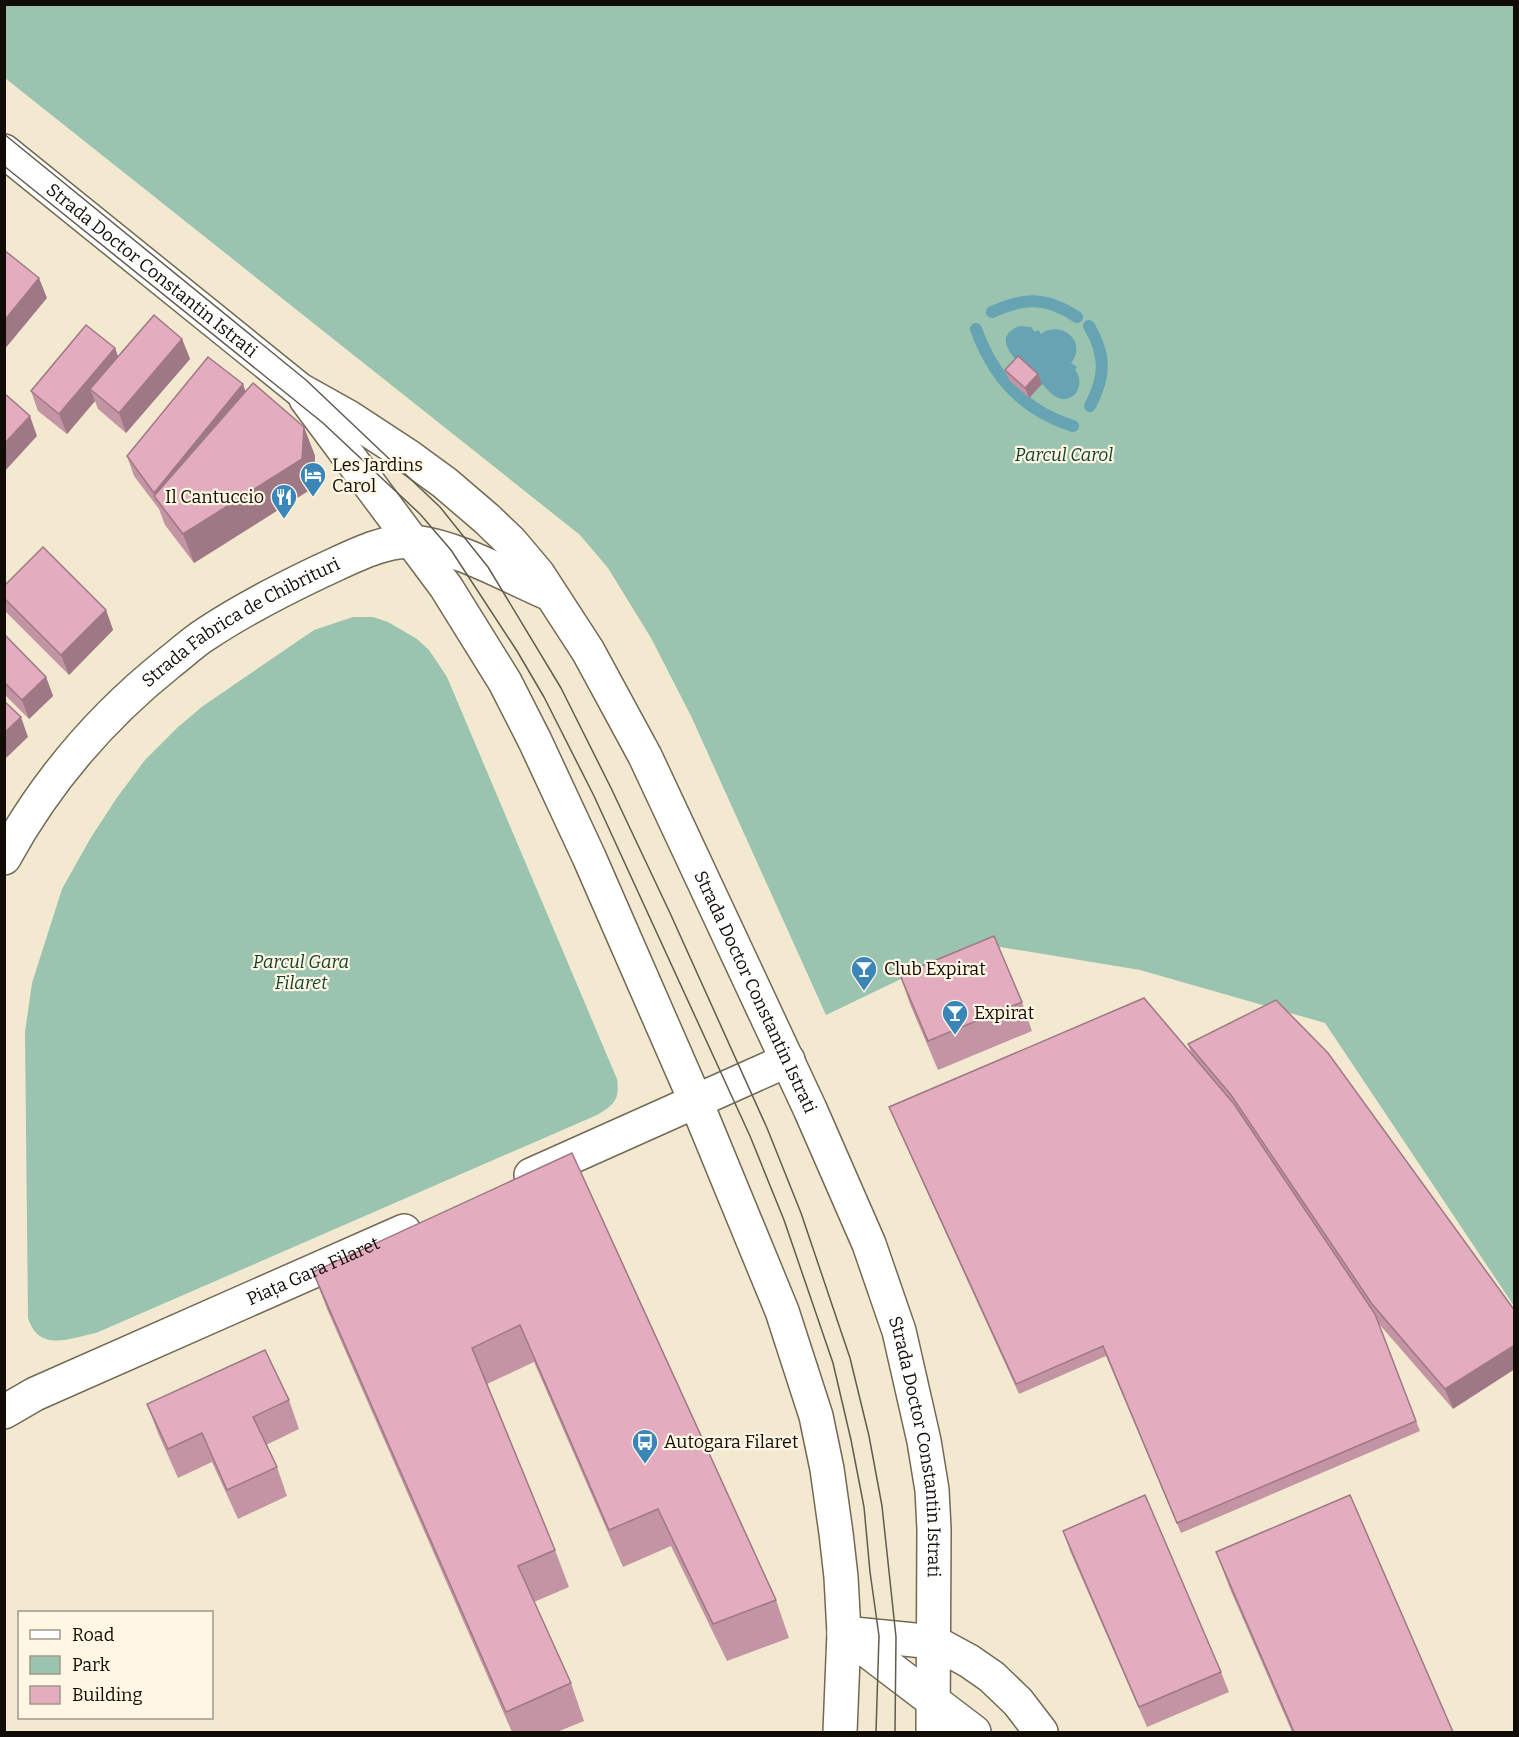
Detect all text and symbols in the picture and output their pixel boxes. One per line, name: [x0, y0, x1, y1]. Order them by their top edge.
street label: Strada Doctor Constantin Istrati: [42, 179, 262, 362]
park label: Parcul Carol: [1015, 444, 1113, 466]
place label: Les Jardins Carol: [332, 454, 423, 497]
hotel icon: Les Jardins Carol: [298, 460, 328, 498]
restaurant icon: Il Cantuccio: [269, 482, 299, 520]
place label: Il Cantuccio: [165, 486, 264, 508]
street label: Strada Fabrica de Chibrituri: [137, 553, 343, 692]
street label: Strada Doctor Constantin Istrati: [689, 867, 821, 1116]
park label: Parcul Gara Filaret: [253, 951, 349, 994]
bar icon: Club Expirat: [849, 954, 879, 992]
place label: Club Expirat: [884, 958, 986, 980]
bar icon: Expirat: [940, 998, 970, 1036]
place label: Expirat: [974, 1002, 1035, 1024]
street label: Piața Gara Filaret: [243, 1232, 384, 1310]
street label: Strada Doctor Constantin Istrati: [884, 1313, 945, 1577]
bus stop icon: Autogara Filaret: [630, 1427, 660, 1465]
place label: Autogara Filaret: [664, 1431, 799, 1453]
legend: [18, 1611, 213, 1719]
text: Road: [72, 1624, 115, 1646]
text: Park: [72, 1654, 111, 1676]
text: Building: [72, 1684, 143, 1706]

